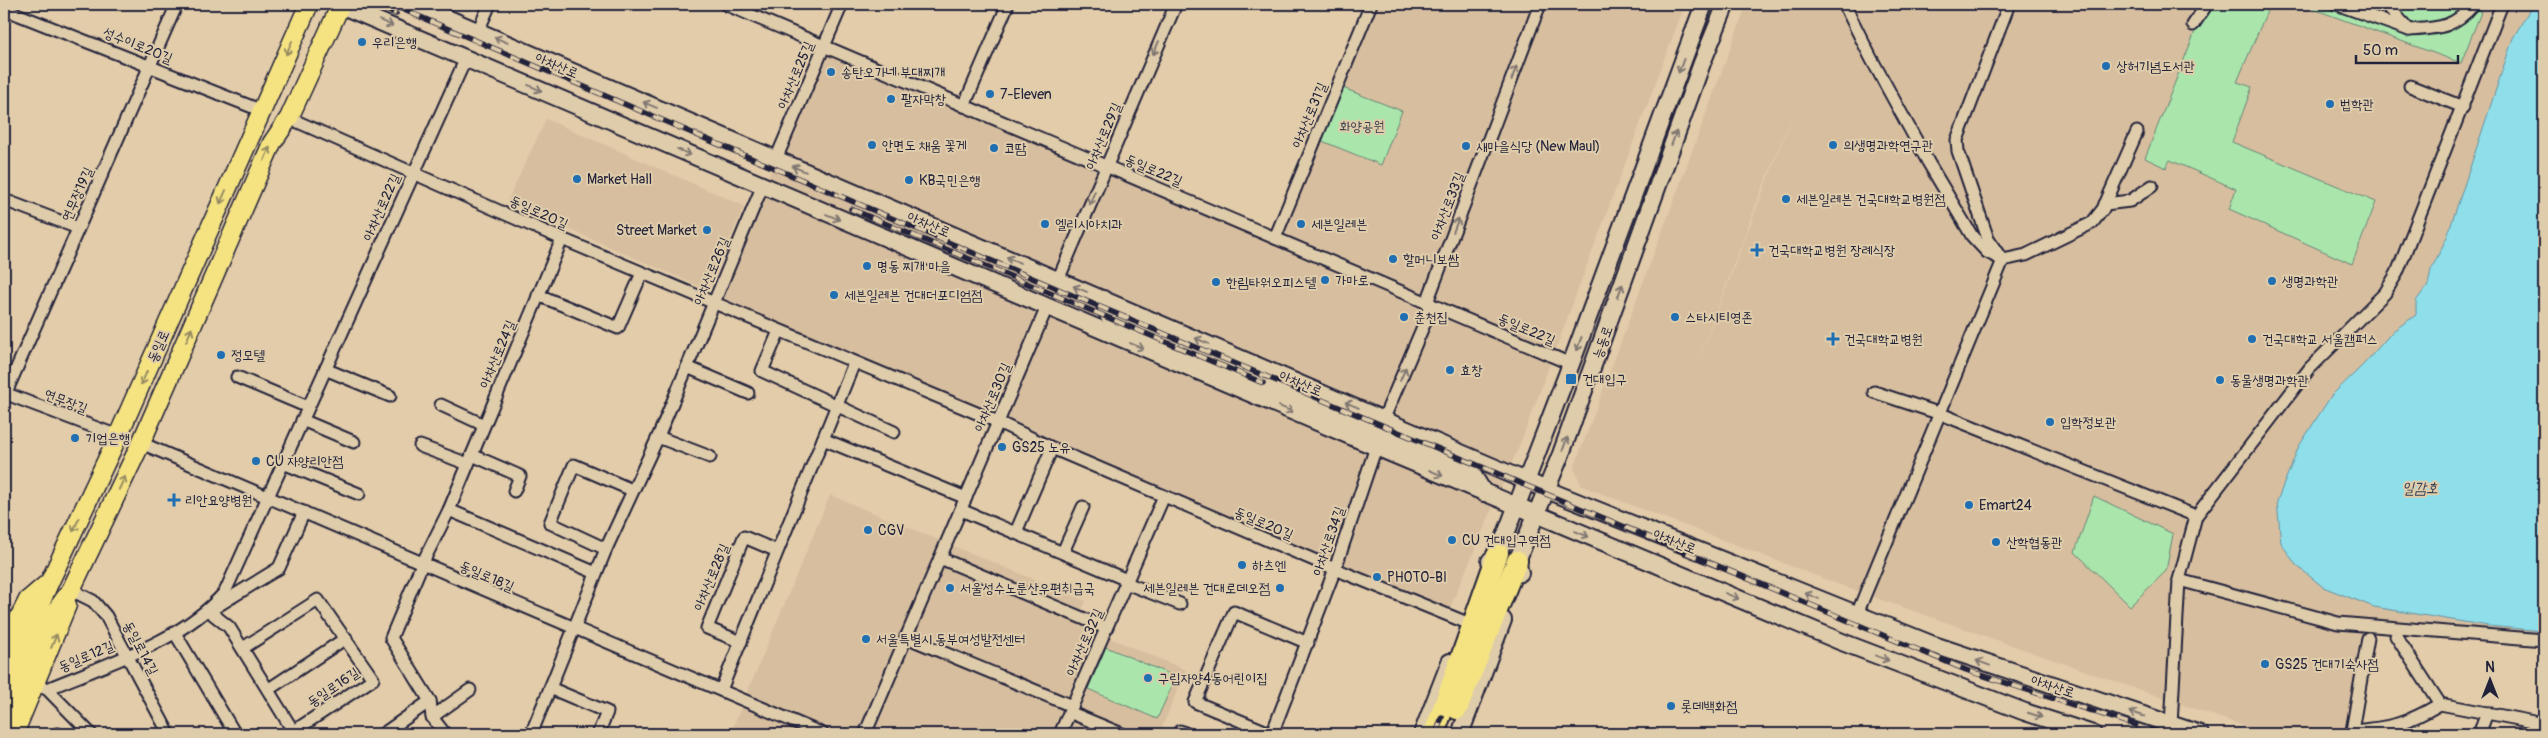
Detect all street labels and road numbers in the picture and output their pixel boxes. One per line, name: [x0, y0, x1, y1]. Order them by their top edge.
street label: 성수이로20길: [100, 24, 176, 67]
street label: 아차산로25길: [774, 38, 818, 112]
street label: 아차산로: [533, 49, 581, 82]
street label: 아차산로31길: [1288, 79, 1331, 151]
street label: 아차산로29길: [1082, 99, 1126, 172]
street label: 동일로22길: [1123, 151, 1186, 190]
street label: 연무장19길: [58, 164, 97, 224]
street label: 아차산로33길: [1427, 169, 1469, 243]
street label: 아차산로22길: [359, 170, 404, 244]
street label: 동일로20길: [507, 192, 571, 233]
street label: 아차산로: [905, 208, 953, 241]
street label: 아차산로26길: [690, 234, 734, 308]
street label: 동일로22길: [1496, 310, 1559, 349]
street label: 아차산로24길: [476, 317, 520, 391]
street label: 능동로: [1589, 323, 1616, 361]
street label: 동일로: [144, 327, 173, 365]
street label: 아차산로30길: [970, 359, 1015, 434]
street label: 아차산로: [1277, 367, 1325, 400]
street label: 연무장길: [42, 385, 91, 418]
street label: 동일로20길: [1232, 503, 1297, 544]
street label: 아차산로34길: [1309, 504, 1349, 578]
street label: 아차산로: [1651, 525, 1699, 558]
street label: 아차산로28길: [690, 540, 733, 613]
street label: 동일로18길: [457, 557, 517, 596]
street label: 아차산로32길: [1062, 605, 1107, 679]
street label: 동일로14길: [119, 618, 162, 679]
street label: 동일로12길: [56, 637, 117, 676]
street label: 동일로16길: [304, 664, 363, 711]
street label: 아차산로: [2029, 671, 2077, 702]

